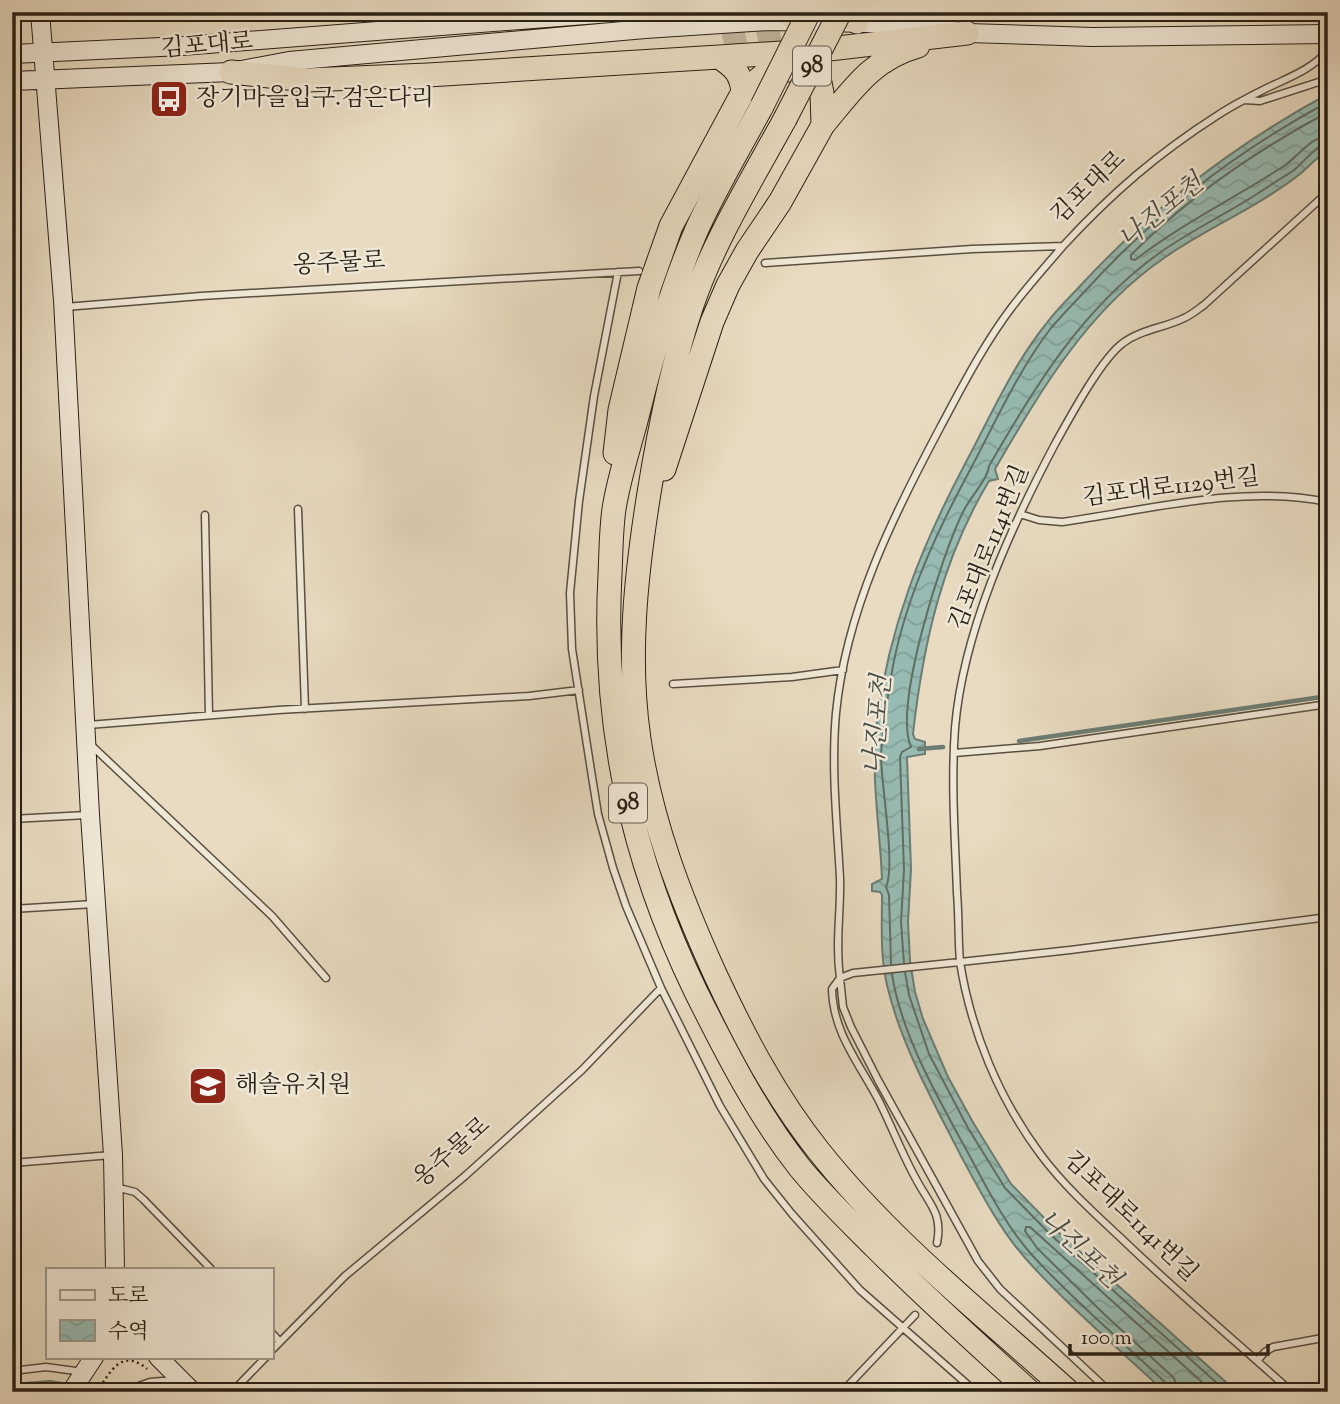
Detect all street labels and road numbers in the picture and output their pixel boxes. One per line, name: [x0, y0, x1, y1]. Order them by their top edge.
street label: 김포대로: [159, 25, 255, 67]
road number: 98: [793, 46, 831, 86]
street label: 김포대로: [1044, 144, 1134, 232]
street label: 옹주물로: [292, 245, 386, 283]
street label: 김포대로1141번길: [941, 460, 1039, 636]
street label: 김포대로1129번길: [1080, 460, 1262, 516]
road number: 98: [609, 783, 647, 822]
street label: 옹주물로: [406, 1110, 498, 1196]
street label: 김포대로1141번길: [1055, 1144, 1205, 1290]

